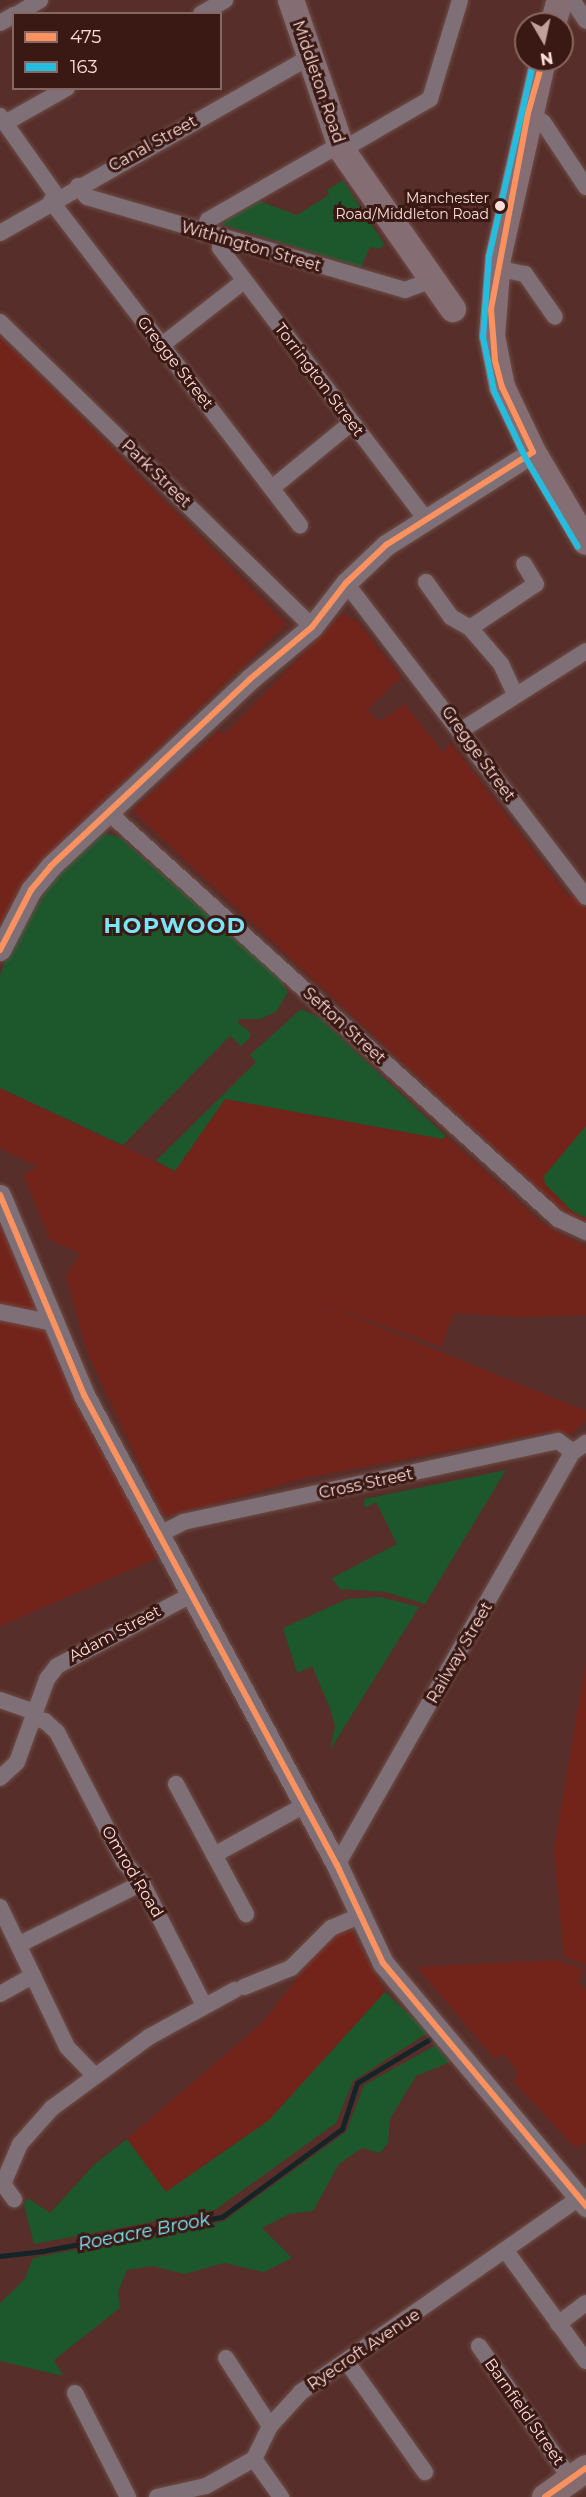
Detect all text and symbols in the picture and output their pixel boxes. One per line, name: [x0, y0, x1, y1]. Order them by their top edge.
legend: [12, 12, 222, 90]
north arrow: [514, 12, 574, 72]
street label: Middleton Road: [288, 18, 348, 146]
text: 475: [70, 26, 101, 48]
text: N: [539, 48, 554, 69]
text: 163: [70, 56, 98, 78]
street label: Canal Street: [106, 112, 200, 176]
place label: Manchester Road/Middleton Road: [335, 190, 489, 222]
marker: Manchester Road/Middleton Road: [494, 200, 506, 212]
street label: Withington Street: [179, 218, 323, 276]
street label: Gregge Street: [133, 313, 217, 413]
street label: Torrington Street: [270, 320, 368, 440]
street label: Park Street: [117, 436, 195, 512]
street label: Gregge Street: [437, 703, 519, 805]
district label: HOPWOOD: [104, 913, 246, 939]
street label: Sefton Street: [299, 984, 389, 1068]
street label: Cross Street: [317, 1465, 415, 1503]
street label: Railway Street: [423, 1599, 497, 1707]
street label: Adam Street: [66, 1602, 164, 1666]
street label: Omrod Road: [97, 1823, 167, 1921]
water label: Roeacre Brook: [76, 2209, 212, 2255]
street label: Ryecroft Avenue: [304, 2305, 424, 2395]
street label: Barnfield Street: [480, 2355, 568, 2469]

